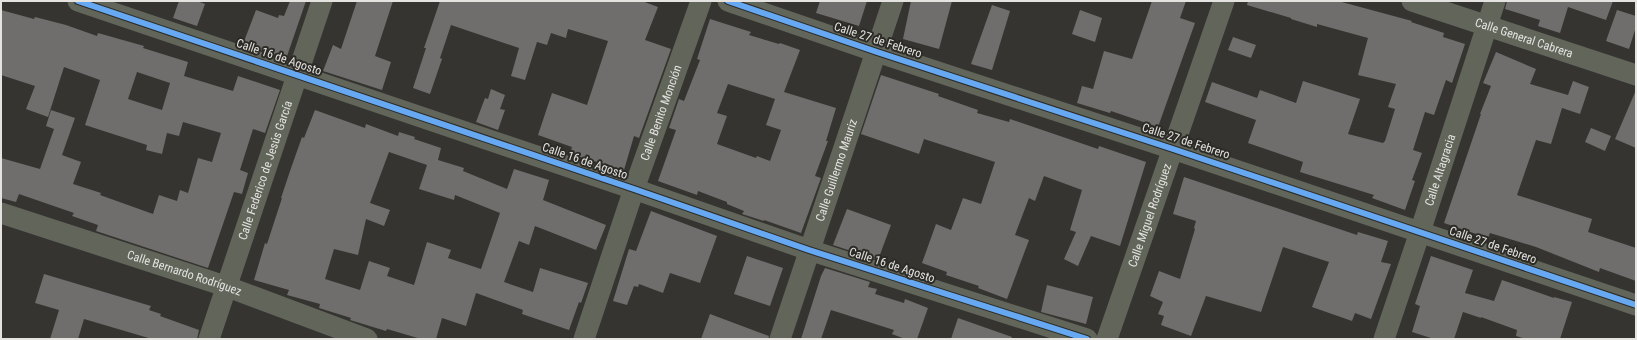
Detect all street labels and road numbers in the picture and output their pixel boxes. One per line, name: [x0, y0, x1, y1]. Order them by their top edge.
street label: Calle General Cabrera: [1473, 15, 1575, 61]
street label: Calle 27 de Febrero: [832, 19, 924, 61]
street label: Calle 16 de Agosto: [235, 36, 323, 78]
street label: Calle Benito Monción: [638, 63, 685, 163]
street label: Calle Federico de Jesús García: [236, 99, 295, 242]
street label: Calle Guillermo Mauriz: [813, 117, 860, 223]
street label: Calle 27 de Febrero: [1140, 120, 1232, 162]
street label: Calle Altagracia: [1422, 132, 1458, 208]
street label: Calle 16 de Agosto: [541, 140, 629, 182]
street label: Calle Miguel Rodríguez: [1125, 162, 1174, 269]
street label: Calle 27 de Febrero: [1448, 224, 1538, 266]
street label: Calle 16 de Agosto: [847, 245, 937, 285]
street label: Calle Bernardo Rodríguez: [125, 248, 244, 299]

